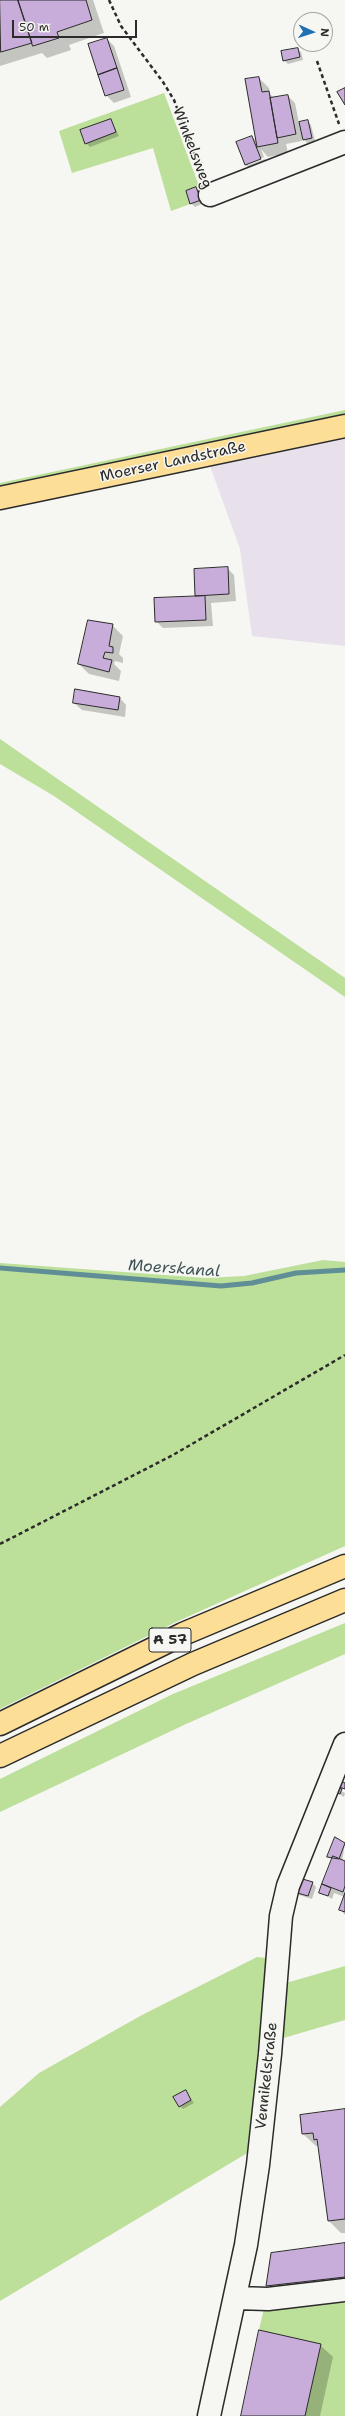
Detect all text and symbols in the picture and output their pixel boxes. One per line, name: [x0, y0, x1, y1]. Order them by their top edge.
scale bar: [14, 12, 139, 38]
north arrow: [293, 12, 333, 52]
text: 50 m: [19, 19, 49, 35]
text: N: [317, 28, 332, 37]
street label: Winkelsweg: [168, 105, 216, 191]
street label: Moerser Landstraße: [98, 438, 248, 486]
water label: Moerskanal: [127, 1256, 221, 1282]
road number: A 57: [149, 1628, 191, 1652]
street label: Vennikelstraße: [252, 2021, 282, 2131]

